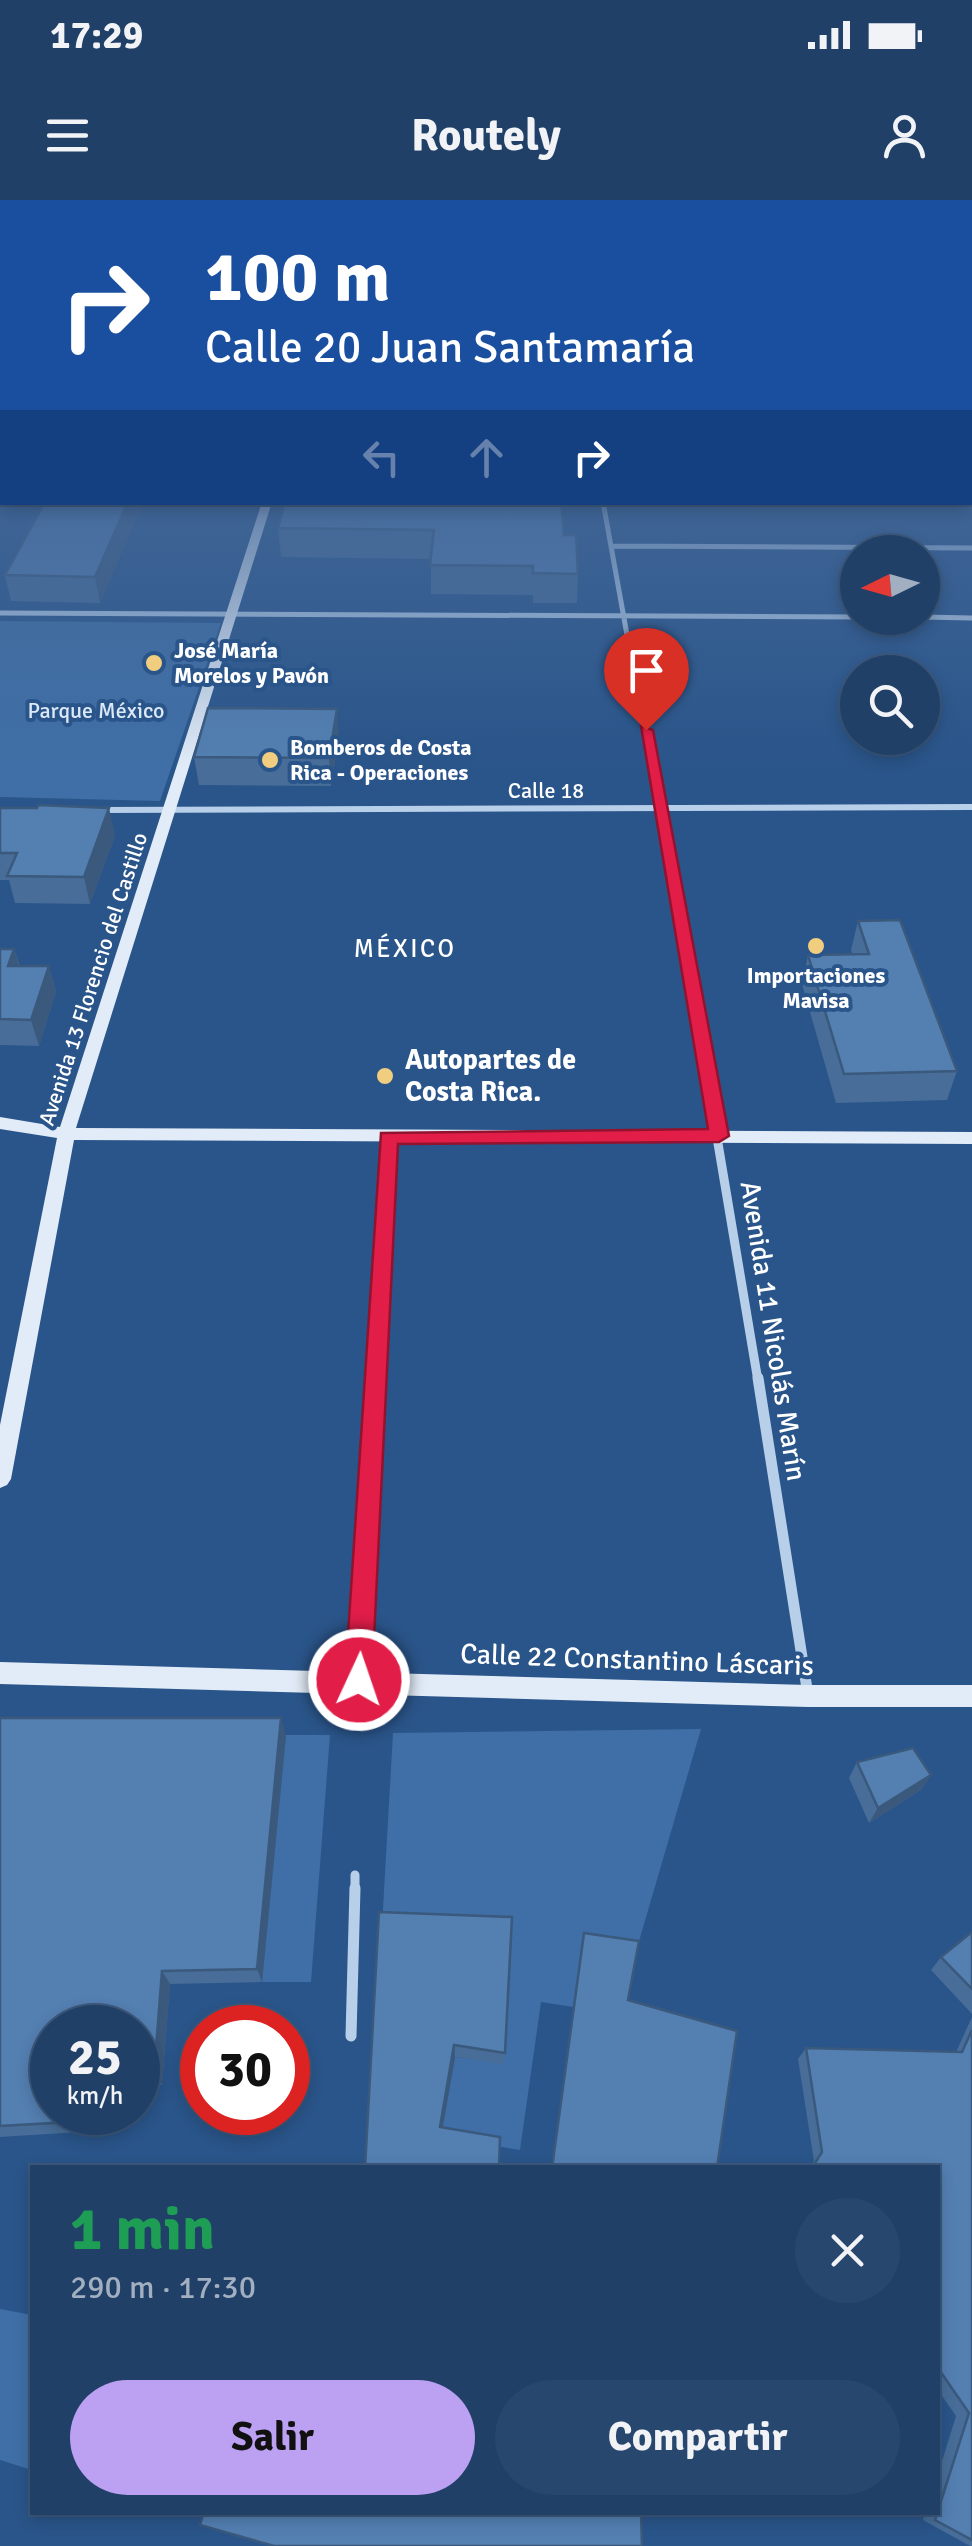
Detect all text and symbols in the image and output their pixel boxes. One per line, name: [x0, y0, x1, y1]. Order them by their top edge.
text: 17:29: [50, 12, 143, 59]
icon: menu: [40, 108, 95, 163]
text: Routely: [411, 108, 561, 163]
icon: person: [877, 108, 932, 163]
text: 100 m: [205, 234, 390, 320]
icon: right: [40, 240, 170, 370]
text: Calle 20 Juan Santamaría: [205, 320, 695, 375]
icon: left: [354, 430, 409, 485]
icon: ahead: [459, 430, 514, 485]
icon: right: [564, 430, 619, 485]
north arrow: [840, 535, 940, 635]
map controls: [840, 535, 940, 755]
pin: [604, 628, 689, 731]
place label: José María Morelos y Pavón: [174, 637, 329, 689]
icon: arrive: [619, 643, 674, 698]
marker: José María Morelos y Pavón: [143, 652, 165, 674]
button: search: [840, 655, 940, 755]
park label: Parque México: [27, 697, 165, 724]
place label: Bomberos de Costa Rica - Operaciones: [290, 734, 472, 786]
marker: Bomberos de Costa Rica - Operaciones: [259, 749, 281, 771]
street label: Calle 18: [508, 777, 584, 804]
street label: Avenida 13 Florencio del Castillo: [33, 829, 153, 1129]
district label: MÉXICO: [354, 933, 456, 964]
marker: Importaciones Mavisa: [805, 935, 827, 957]
place label: Importaciones Mavisa: [747, 962, 885, 1014]
place label: Autopartes de Costa Rica.: [405, 1043, 576, 1109]
marker: Autopartes de Costa Rica.: [374, 1065, 396, 1087]
street label: Avenida 11 Nicolás Marín: [733, 1179, 813, 1483]
position arrow: [307, 1628, 411, 1732]
street label: Calle 22 Constantino Láscaris: [460, 1637, 814, 1683]
speed limit sign: 30: [180, 2005, 310, 2135]
text: 25: [68, 2027, 122, 2089]
text: km/h: [67, 2080, 123, 2111]
text: 1 min: [70, 2193, 215, 2267]
button: close: [795, 2198, 900, 2303]
text: 290 m · 17:30: [70, 2268, 256, 2307]
button: Salir: [70, 2380, 475, 2495]
button: Compartir: [495, 2380, 900, 2495]

